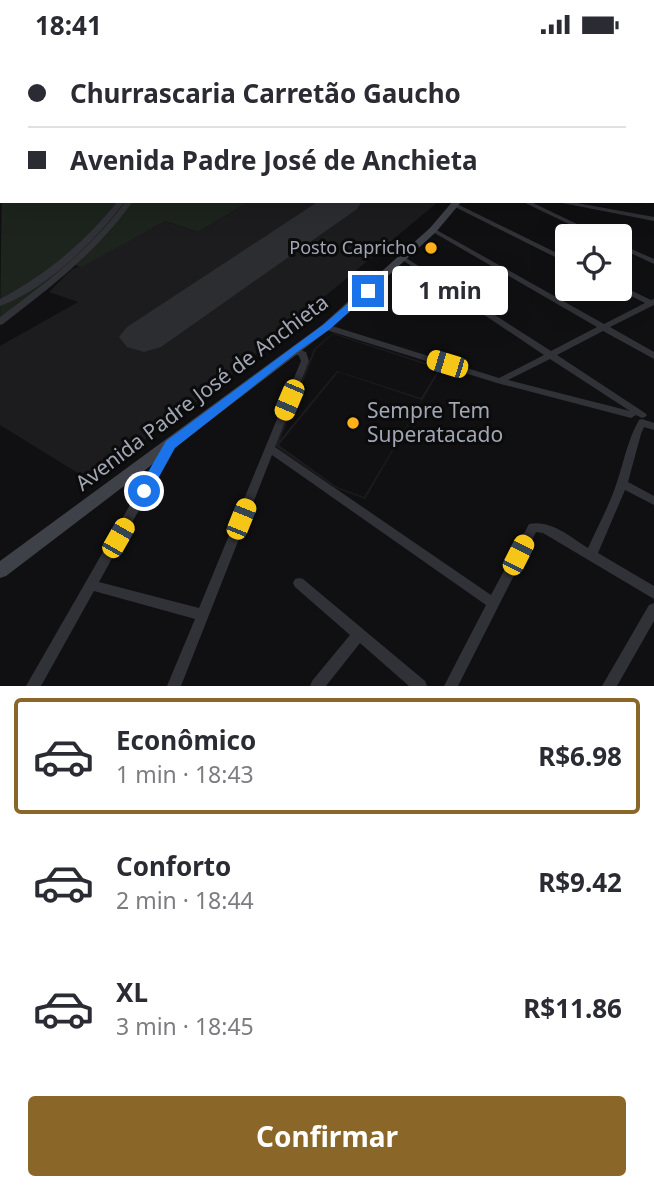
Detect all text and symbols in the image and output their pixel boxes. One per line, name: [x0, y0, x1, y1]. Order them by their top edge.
text: 18:41: [35, 7, 102, 43]
text: Churrascaria Carretão Gaucho: [70, 75, 461, 111]
text: Avenida Padre José de Anchieta: [70, 142, 478, 178]
map controls: [555, 224, 632, 301]
button: locate: [555, 224, 632, 301]
place label: Posto Capricho: [289, 235, 417, 259]
marker: Posto Capricho: [423, 240, 439, 256]
callout: 1 min: [392, 267, 508, 315]
text: 1 min: [418, 274, 482, 306]
route end: [352, 275, 384, 307]
street label: Avenida Padre José de Anchieta: [69, 288, 333, 497]
car: [424, 348, 471, 380]
car: [272, 377, 307, 423]
place label: Sempre Tem Superatacado: [367, 396, 503, 448]
marker: Sempre Tem Superatacado: [345, 415, 361, 431]
route start: [128, 475, 160, 507]
car: [224, 496, 259, 542]
car: [99, 515, 138, 561]
car: [500, 532, 537, 578]
text: Econômico: [116, 722, 256, 758]
icon: car: [32, 725, 95, 788]
text: R$6.98: [538, 738, 622, 774]
text: 1 min · 18:43: [116, 758, 254, 790]
text: Conforto: [116, 848, 231, 884]
icon: car: [32, 851, 95, 914]
text: R$9.42: [538, 864, 622, 900]
text: 2 min · 18:44: [116, 884, 254, 916]
text: XL: [116, 974, 148, 1010]
icon: car: [32, 977, 95, 1040]
text: R$11.86: [523, 990, 622, 1026]
text: 3 min · 18:45: [116, 1010, 254, 1042]
button: Confirmar: [28, 1096, 626, 1176]

